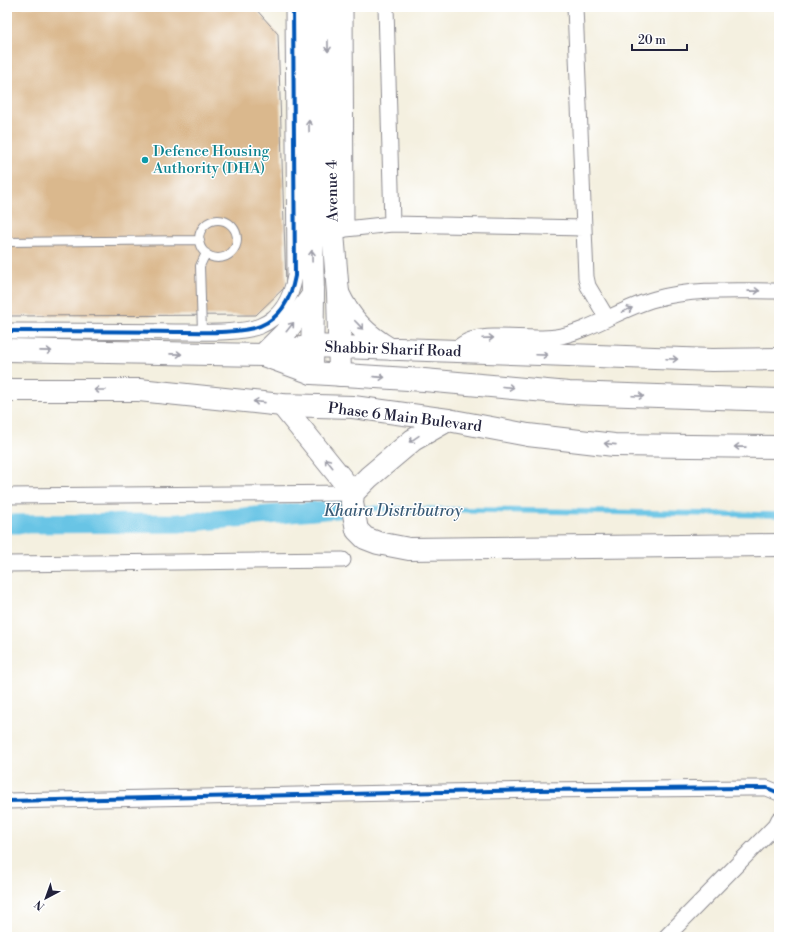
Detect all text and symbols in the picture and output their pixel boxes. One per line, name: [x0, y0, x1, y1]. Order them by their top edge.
scale bar: [632, 26, 687, 52]
text: 20 m: [638, 33, 666, 48]
one-way arrow: [325, 39, 332, 52]
one-way arrow: [306, 120, 313, 133]
place label: Defence Housing Authority (DHA): [152, 142, 270, 178]
marker: Defence Housing Authority (DHA): [140, 155, 150, 165]
street label: Avenue 4: [322, 160, 343, 223]
one-way arrow: [308, 250, 316, 263]
one-way arrow: [747, 287, 760, 295]
one-way arrow: [620, 306, 632, 314]
one-way arrow: [354, 320, 363, 330]
one-way arrow: [286, 321, 294, 332]
one-way arrow: [481, 334, 494, 342]
street label: Shabbir Sharif Road: [324, 338, 462, 361]
one-way arrow: [39, 348, 52, 355]
one-way arrow: [169, 350, 182, 358]
one-way arrow: [535, 351, 548, 358]
one-way arrow: [665, 355, 678, 362]
one-way arrow: [372, 374, 385, 381]
one-way arrow: [501, 384, 514, 391]
one-way arrow: [94, 386, 107, 394]
one-way arrow: [631, 392, 644, 400]
one-way arrow: [253, 399, 266, 406]
street label: Phase 6 Main Bulevard: [327, 399, 483, 436]
one-way arrow: [408, 436, 420, 444]
one-way arrow: [604, 441, 617, 448]
one-way arrow: [734, 443, 747, 451]
one-way arrow: [324, 458, 333, 469]
water label: Khaira Distributroy: [323, 501, 463, 521]
north arrow: [26, 878, 66, 918]
text: N: [32, 896, 48, 913]

